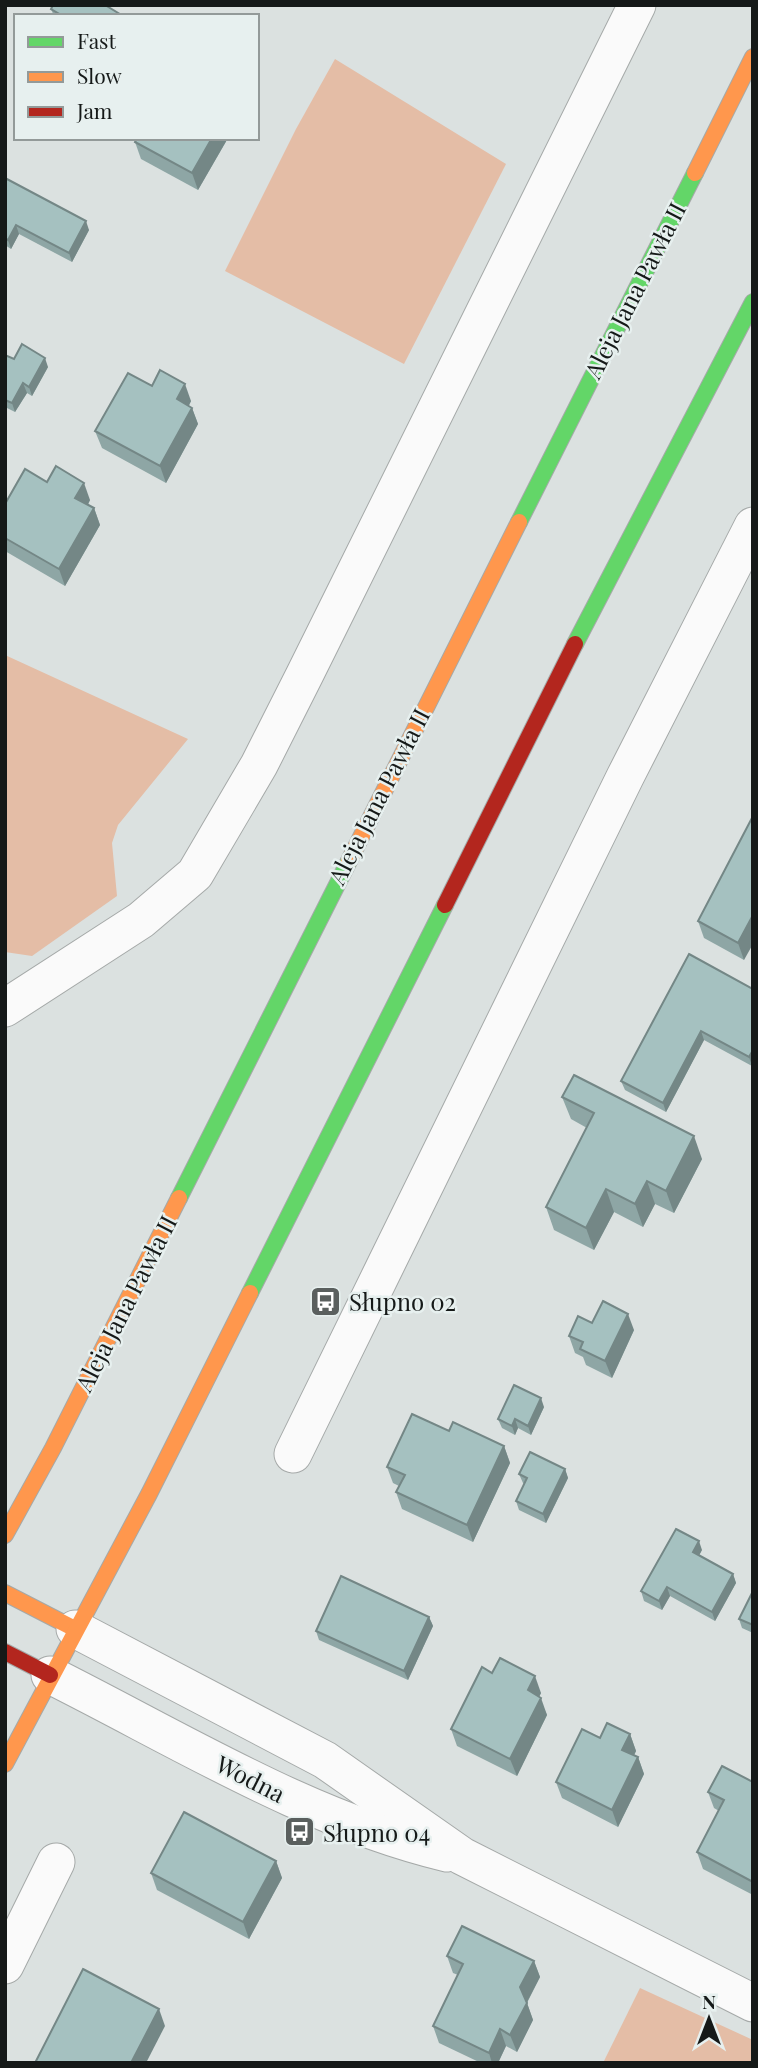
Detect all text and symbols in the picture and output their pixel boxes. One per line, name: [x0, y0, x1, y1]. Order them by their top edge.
legend: [14, 14, 259, 140]
text: Fast: [77, 26, 116, 54]
text: Slow: [77, 61, 122, 89]
text: Jam: [76, 96, 113, 124]
street label: Aleja Jana Pawła II: [575, 197, 692, 384]
street label: Aleja Jana Pawła II: [319, 703, 436, 890]
street label: Aleja Jana Pawła II: [66, 1210, 183, 1397]
bus stop icon: Słupno 02: [309, 1284, 343, 1318]
place label: Słupno 02: [349, 1285, 456, 1317]
street label: Wodna: [210, 1747, 291, 1809]
bus stop icon: Słupno 04: [283, 1815, 317, 1849]
place label: Słupno 04: [323, 1816, 430, 1848]
north arrow: [674, 1984, 744, 2054]
text: N: [702, 1988, 716, 2014]

